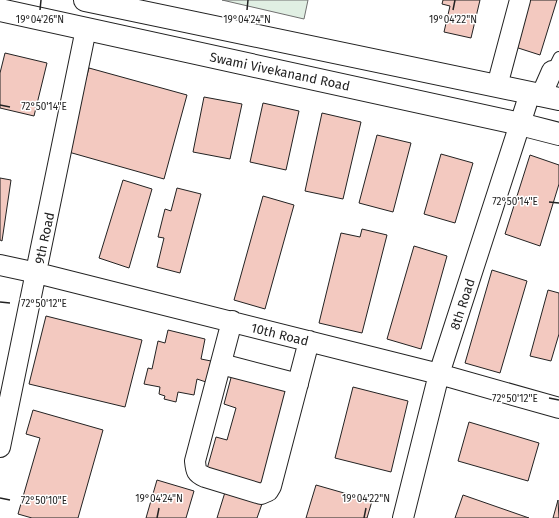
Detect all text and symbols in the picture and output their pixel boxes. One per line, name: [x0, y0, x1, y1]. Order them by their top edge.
text: 19°04'26"N: [16, 14, 64, 26]
text: 19°04'24"N: [223, 14, 271, 26]
text: 19°04'22"N: [429, 14, 477, 26]
street label: Swami Vivekanand Road: [208, 49, 351, 94]
text: 72°50'14"E: [21, 101, 67, 113]
text: 72°50'14"E: [492, 196, 538, 208]
street label: 9th Road: [32, 211, 57, 265]
street label: 8th Road: [447, 277, 478, 332]
text: 72°50'12"E: [21, 298, 67, 310]
street label: 10th Road: [250, 320, 310, 349]
text: 72°50'12"E: [492, 393, 538, 405]
text: 19°04'24"N: [135, 493, 183, 505]
text: 19°04'22"N: [342, 493, 390, 505]
text: 72°50'10"E: [21, 495, 67, 507]

